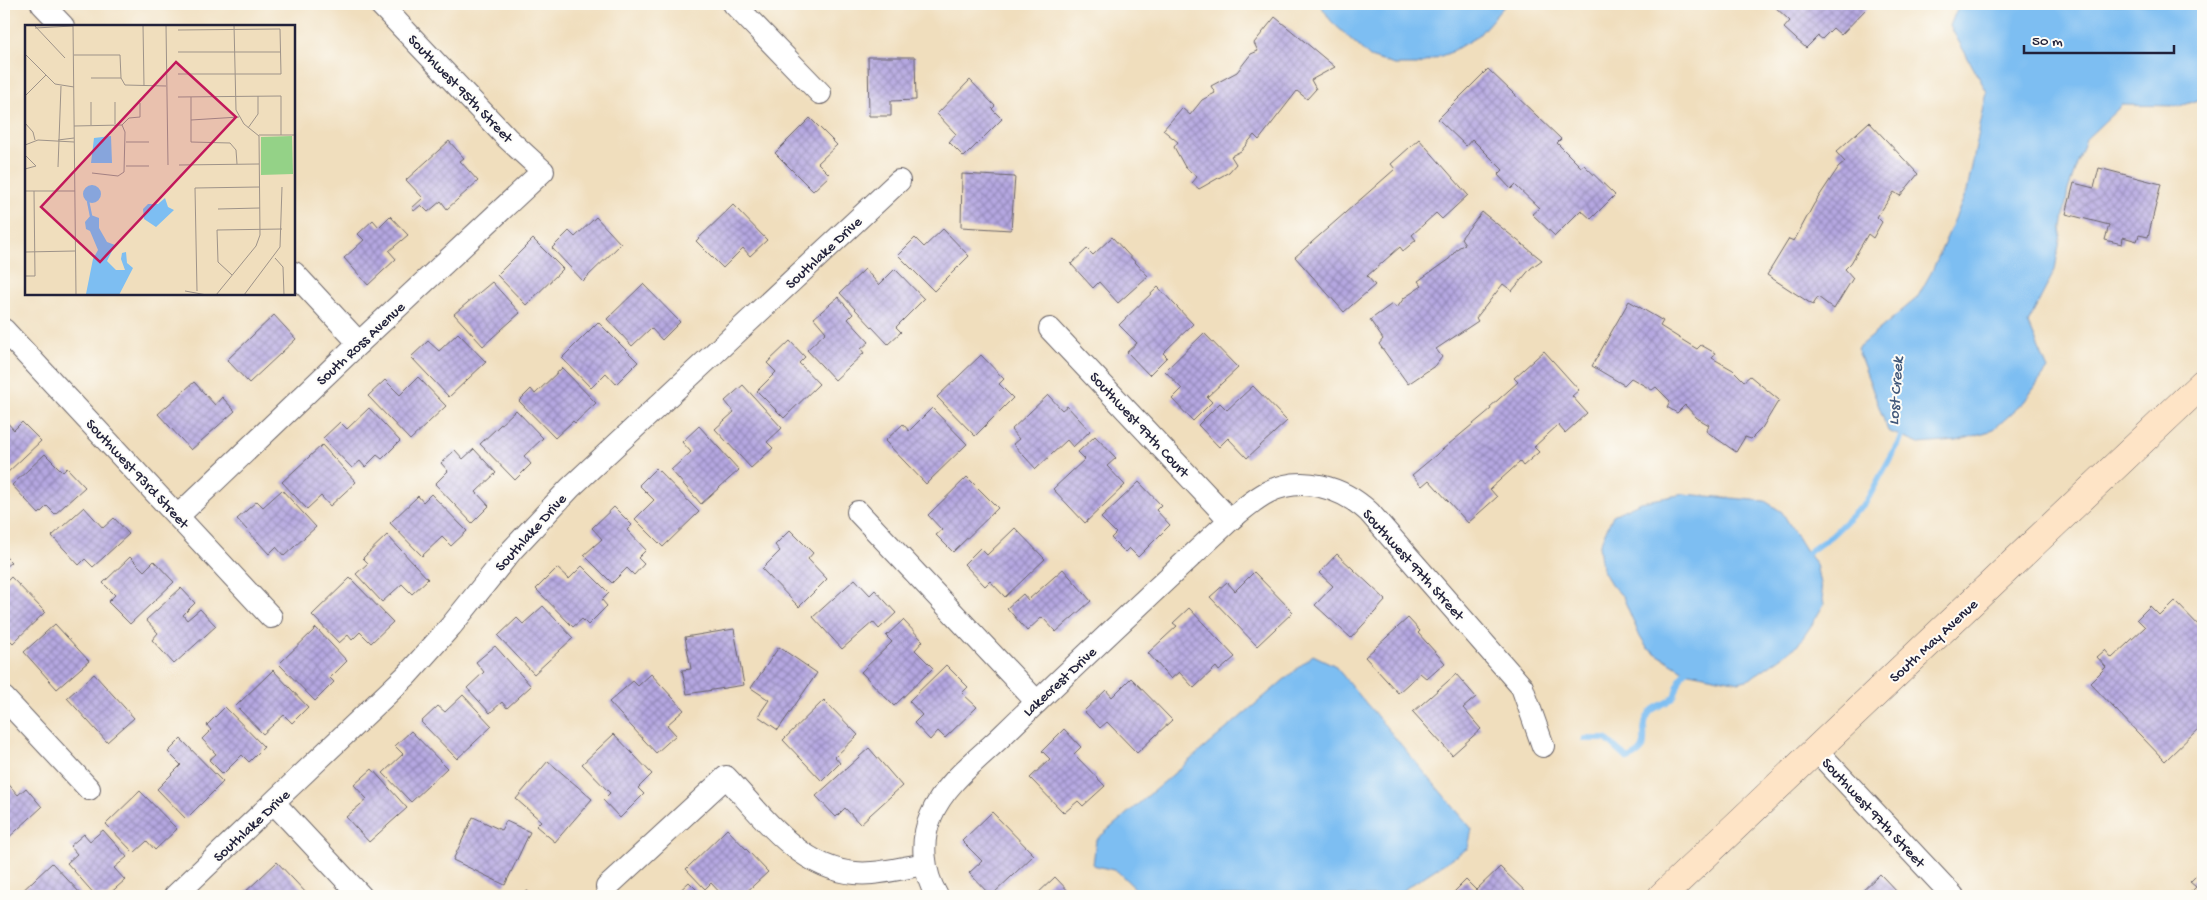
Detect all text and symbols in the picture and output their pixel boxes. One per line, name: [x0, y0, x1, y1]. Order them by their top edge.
scale bar: [2024, 22, 2174, 54]
inset map: [25, 25, 295, 295]
street label: Southwest 95th Street: [403, 31, 517, 149]
text: 50 m: [2032, 33, 2063, 51]
street label: Southlake Drive: [782, 213, 867, 294]
street label: South Ross Avenue: [313, 299, 410, 390]
water label: Lost Creek: [1886, 355, 1909, 426]
street label: Southwest 97th Court: [1085, 369, 1193, 483]
street label: Southwest 93rd Street: [81, 416, 193, 534]
street label: Southlake Drive: [492, 491, 571, 576]
street label: Southwest 97th Street: [1358, 506, 1468, 626]
street label: South May Avenue: [1886, 596, 1982, 687]
street label: Lakecrest Drive: [1020, 644, 1101, 721]
street label: Southwest 97th Street: [1817, 755, 1929, 873]
street label: Southlake Drive: [210, 786, 295, 867]

